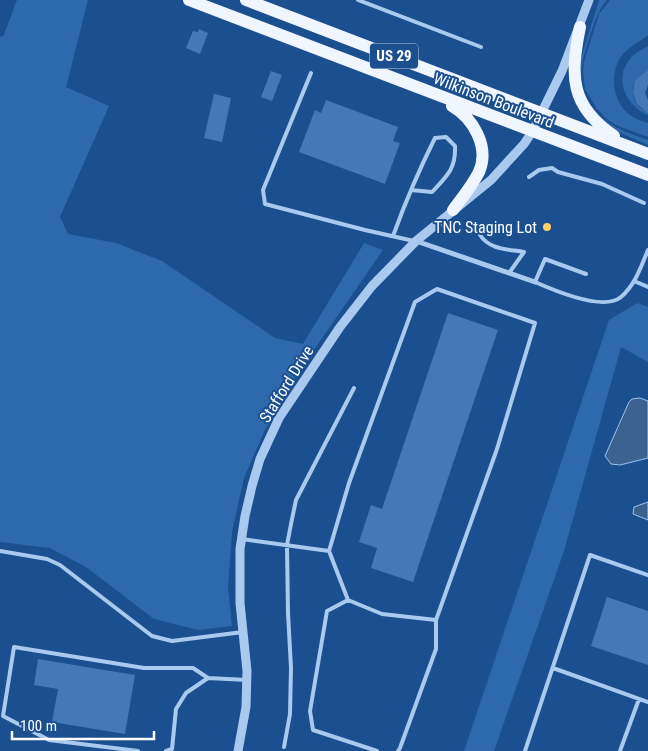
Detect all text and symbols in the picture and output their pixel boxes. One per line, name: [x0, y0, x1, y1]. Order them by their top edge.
road number: US 29: [370, 44, 418, 68]
street label: Wilkinson Boulevard: [431, 69, 557, 132]
place label: TNC Staging Lot: [434, 218, 537, 237]
marker: TNC Staging Lot: [541, 221, 553, 233]
street label: Stafford Drive: [255, 342, 318, 426]
scale bar: [12, 708, 155, 740]
text: 100 m: [20, 717, 57, 735]

